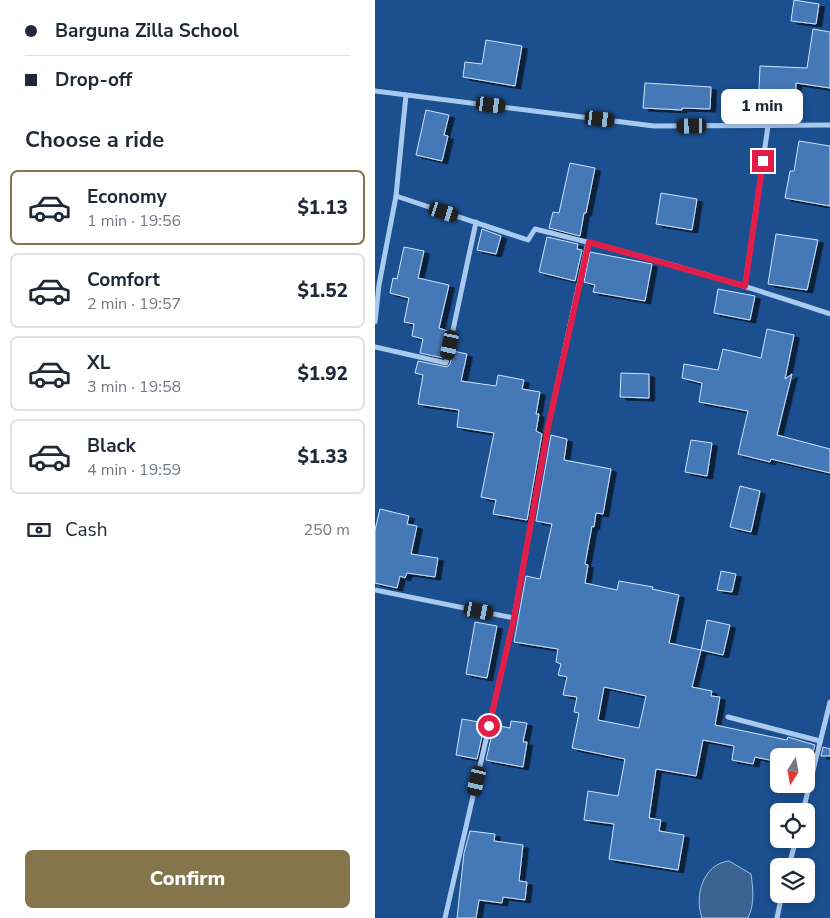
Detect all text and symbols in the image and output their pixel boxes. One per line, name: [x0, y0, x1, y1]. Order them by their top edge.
text: Barguna Zilla School: [55, 18, 239, 44]
text: Drop-off: [55, 67, 132, 93]
callout: 1 min: [722, 89, 804, 124]
text: 1 min: [741, 95, 783, 117]
car: [475, 96, 506, 114]
car: [584, 110, 615, 128]
car: [676, 118, 707, 134]
text: Choose a ride: [25, 125, 164, 155]
route end: [752, 150, 774, 172]
text: Economy: [87, 184, 167, 210]
icon: car: [27, 185, 72, 230]
text: $1.13: [297, 195, 348, 221]
car: [427, 200, 460, 224]
text: 1 min · 19:56: [87, 210, 181, 232]
text: Comfort: [87, 267, 160, 293]
icon: car: [27, 268, 72, 313]
text: $1.52: [297, 278, 348, 304]
text: 2 min · 19:57: [87, 293, 181, 315]
car: [439, 329, 460, 361]
text: XL: [87, 350, 110, 376]
icon: car: [27, 351, 72, 396]
text: $1.92: [297, 361, 348, 387]
text: 3 min · 19:58: [87, 376, 181, 398]
text: Black: [87, 433, 136, 459]
icon: car: [27, 434, 72, 479]
text: $1.33: [297, 444, 348, 470]
text: 4 min · 19:59: [87, 459, 181, 481]
icon: cash: [25, 516, 53, 544]
text: Cash: [65, 517, 107, 543]
text: 250 m: [303, 519, 350, 541]
car: [462, 601, 495, 621]
route start: [478, 715, 500, 737]
north arrow: [770, 748, 815, 792]
map controls: [770, 748, 815, 903]
car: [466, 765, 487, 797]
button: locate: [770, 803, 815, 848]
button: Confirm: [25, 850, 350, 908]
button: layers: [770, 858, 815, 903]

